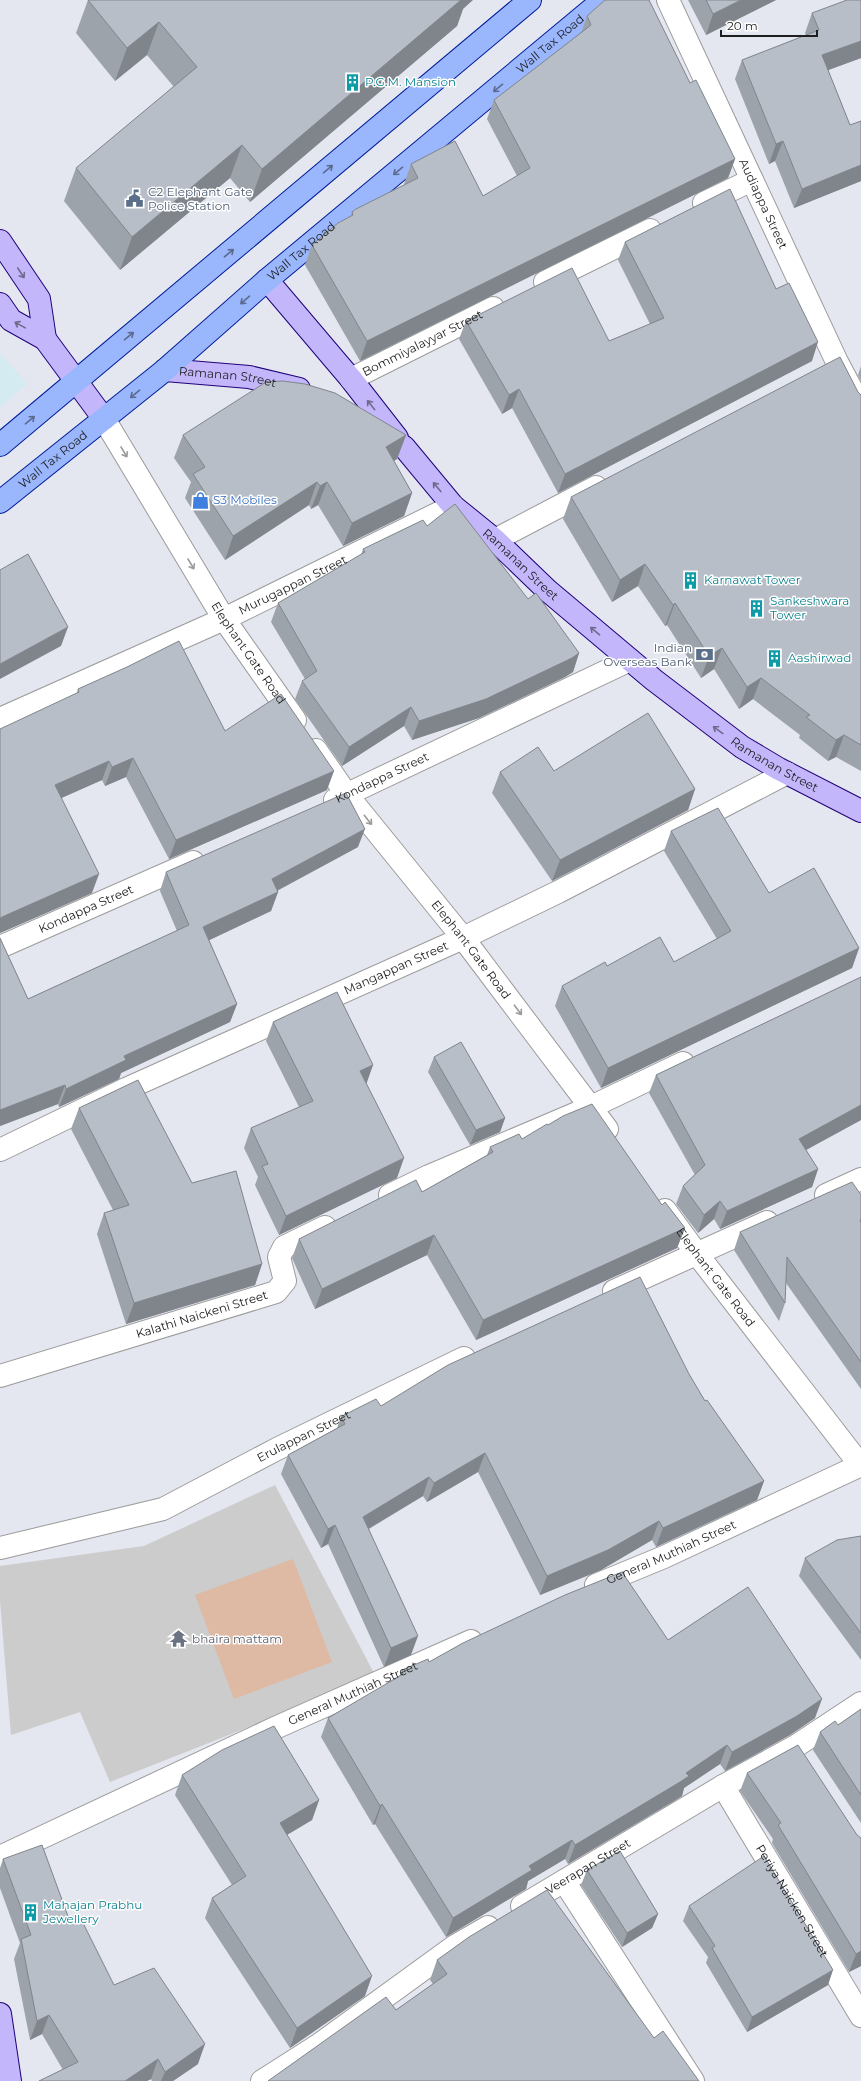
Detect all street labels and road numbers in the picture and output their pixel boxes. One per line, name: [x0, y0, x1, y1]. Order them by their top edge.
street label: Wall Tax Road: [513, 11, 587, 76]
street label: Audiappa Street: [736, 156, 791, 251]
street label: Wall Tax Road: [264, 218, 338, 284]
street label: Bommiyalayyar Street: [360, 306, 485, 379]
street label: Ramanan Street: [178, 363, 278, 390]
street label: Wall Tax Road: [15, 427, 90, 491]
street label: Ramanan Street: [480, 525, 562, 603]
street label: Murugappan Street: [236, 552, 349, 618]
street label: Elephant Gate Road: [208, 599, 289, 707]
street label: Ramanan Street: [728, 733, 821, 795]
street label: Kondappa Street: [332, 749, 431, 806]
street label: Kondappa Street: [36, 881, 136, 936]
street label: Elephant Gate Road: [428, 897, 514, 1002]
street label: Mangappan Street: [341, 938, 451, 997]
street label: Elephant Gate Road: [673, 1224, 758, 1329]
street label: Kalathi Naickeni Street: [134, 1287, 270, 1341]
street label: Erulappan Street: [254, 1406, 353, 1465]
street label: General Muthiah Street: [604, 1516, 738, 1587]
street label: General Muthiah Street: [286, 1658, 420, 1728]
street label: Veerapan Street: [543, 1835, 633, 1897]
street label: Periya Naicken Street: [753, 1842, 832, 1960]

